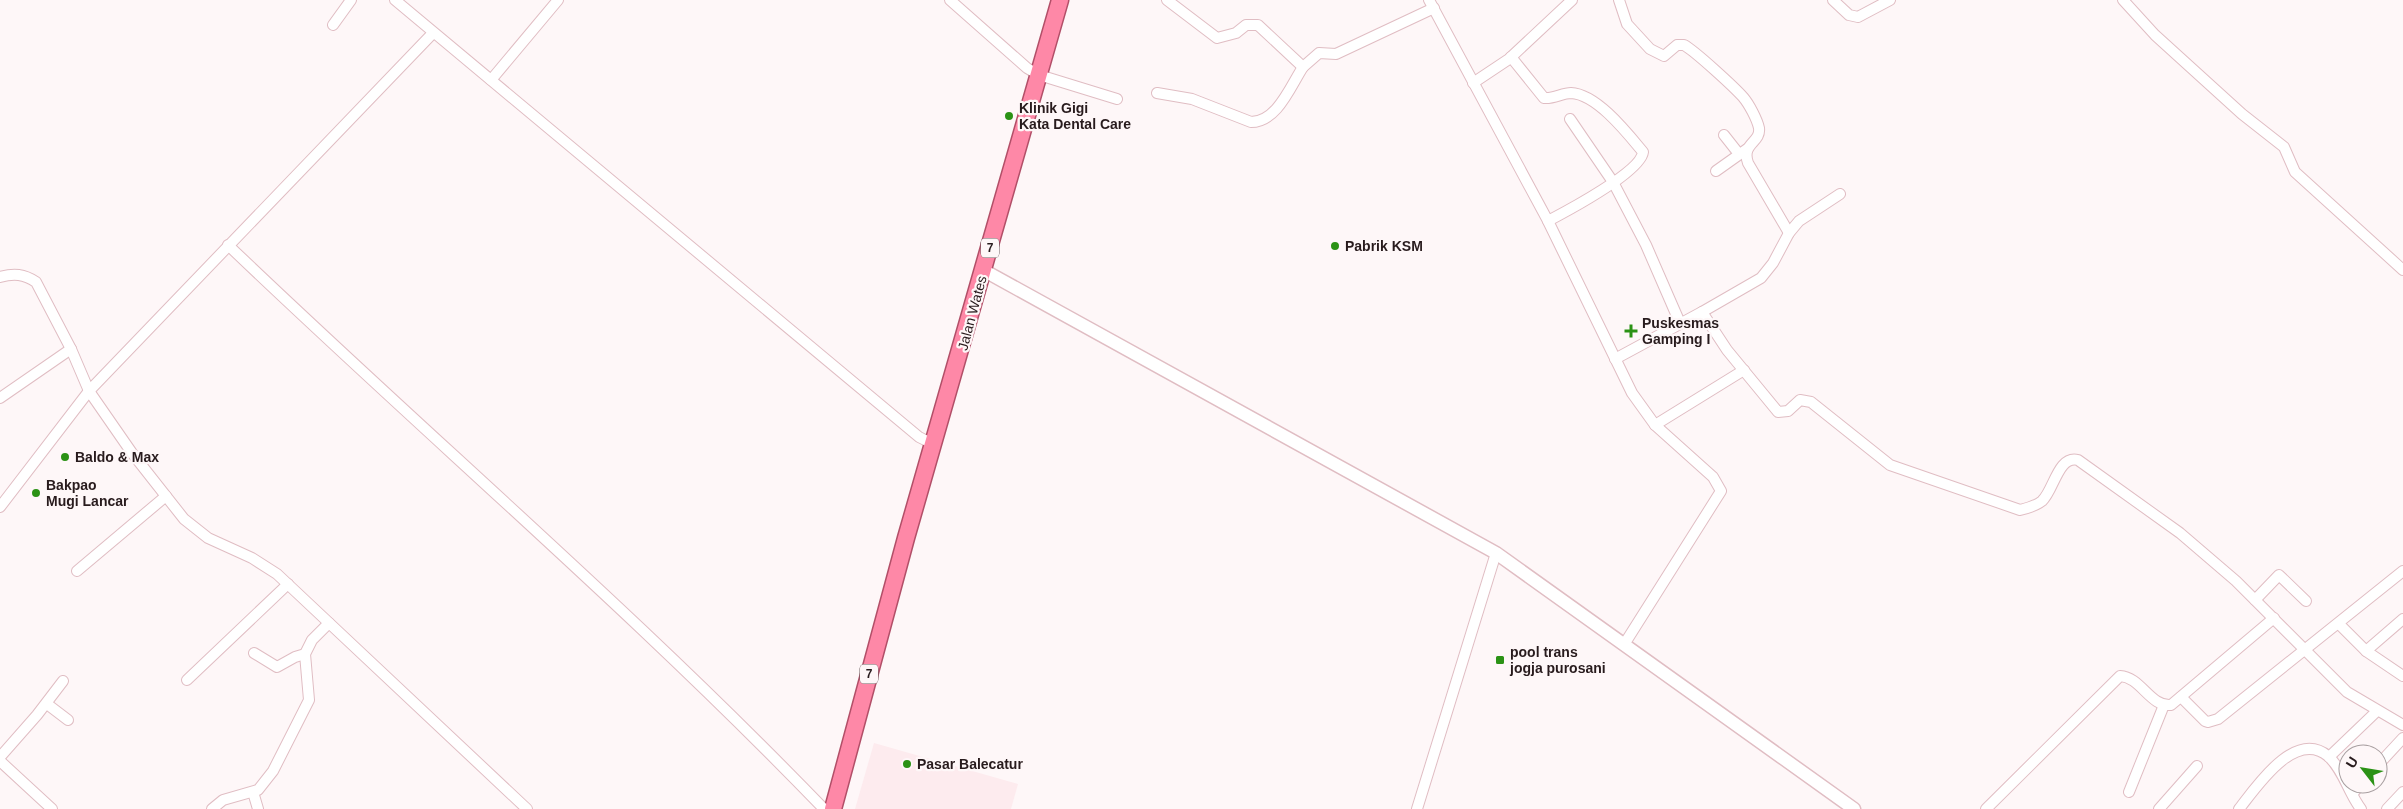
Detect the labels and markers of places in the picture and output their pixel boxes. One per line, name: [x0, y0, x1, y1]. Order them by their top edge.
place label: Klinik Gigi Kata Dental Care: [1019, 100, 1131, 132]
marker: Klinik Gigi Kata Dental Care: [1003, 110, 1015, 122]
place label: Pabrik KSM: [1345, 238, 1423, 254]
marker: Pabrik KSM: [1329, 240, 1341, 252]
place label: Puskesmas Gamping I: [1642, 315, 1719, 347]
marker: Puskesmas Gamping I: [1624, 324, 1638, 338]
place label: Baldo & Max: [75, 449, 159, 465]
marker: Baldo & Max: [59, 451, 71, 463]
place label: Bakpao Mugi Lancar: [46, 477, 129, 509]
marker: Bakpao Mugi Lancar: [30, 487, 42, 499]
place label: pool trans jogja purosani: [1509, 644, 1606, 676]
marker: pool trans jogja purosani: [1494, 654, 1506, 666]
place label: Pasar Balecatur: [917, 756, 1023, 772]
marker: Pasar Balecatur: [901, 758, 913, 770]

